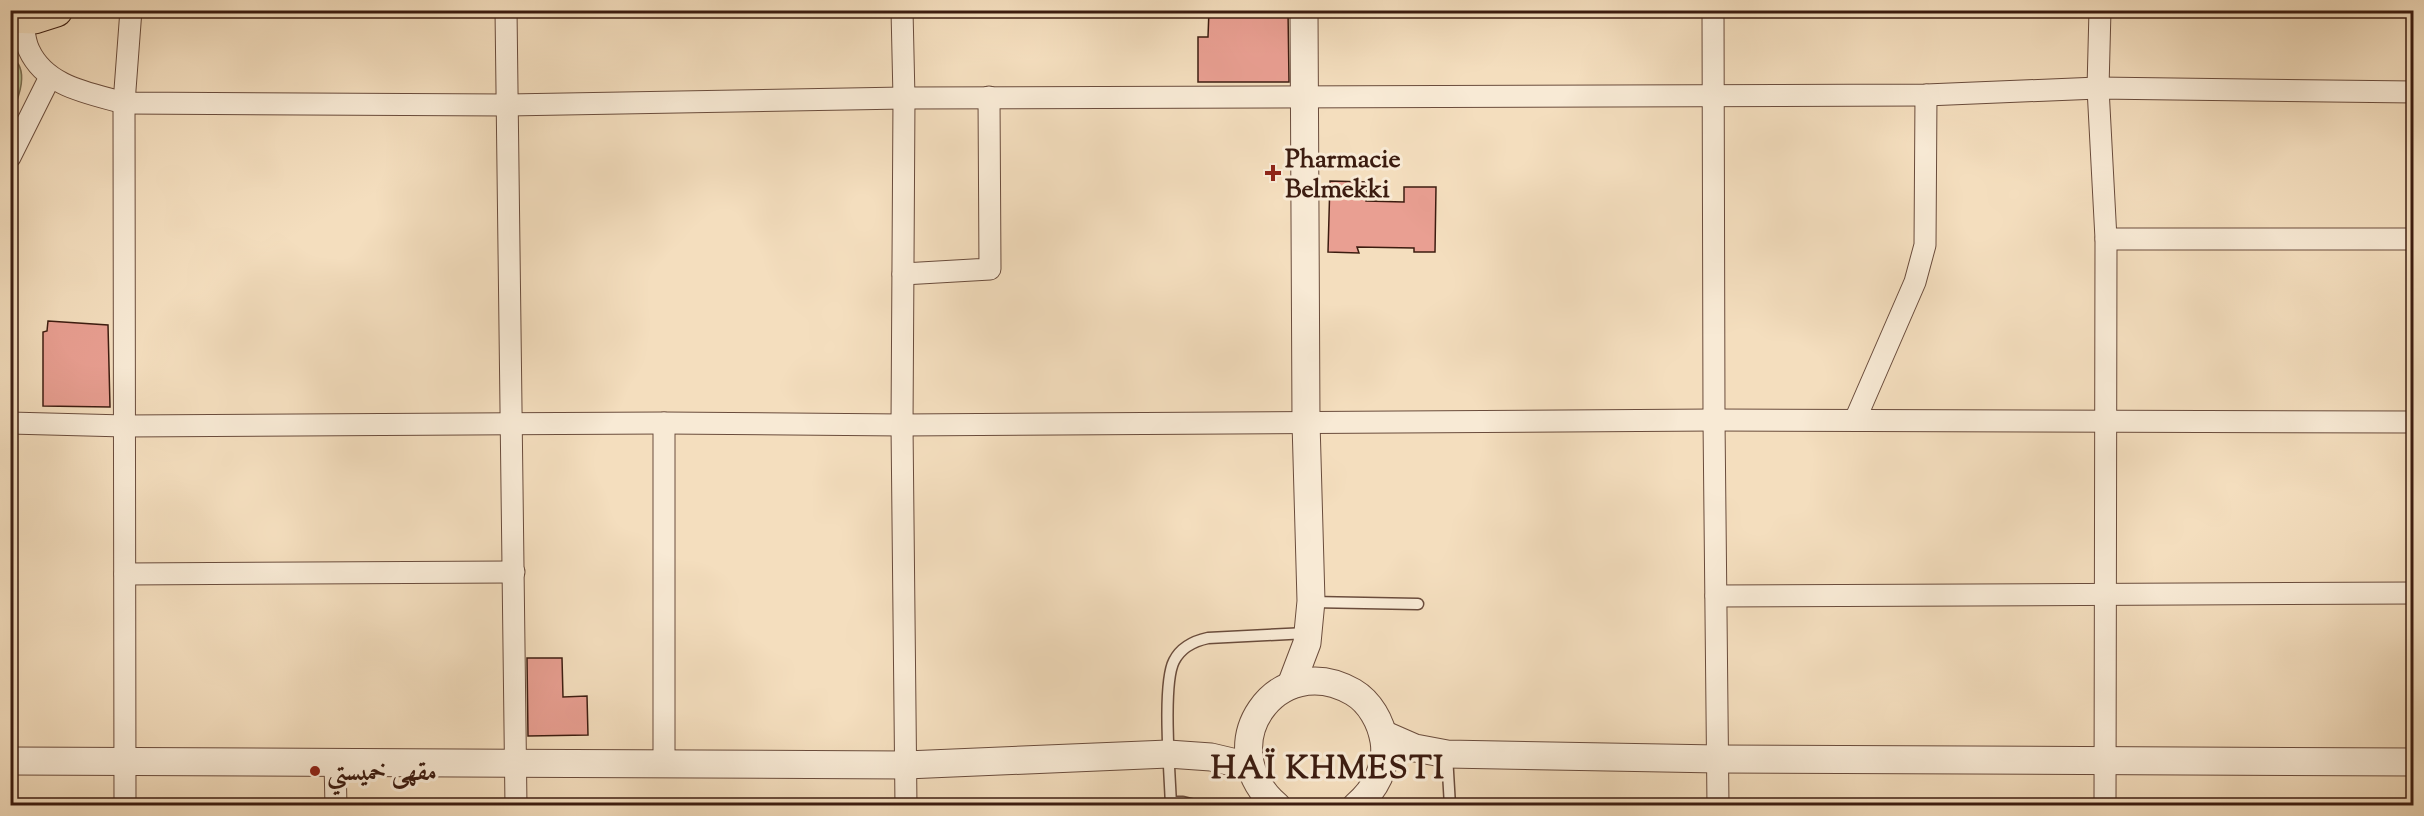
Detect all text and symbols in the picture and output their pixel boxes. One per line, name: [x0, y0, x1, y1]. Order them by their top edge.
place label: Pharmacie Belmekki: [1285, 142, 1401, 209]
marker: Pharmacie Belmekki: [1266, 166, 1280, 180]
district label: HAÏ KHMESTI: [1211, 747, 1445, 793]
place label: مقهى خميستي: [327, 755, 437, 796]
marker: مقهى خميستي: [308, 764, 322, 778]

